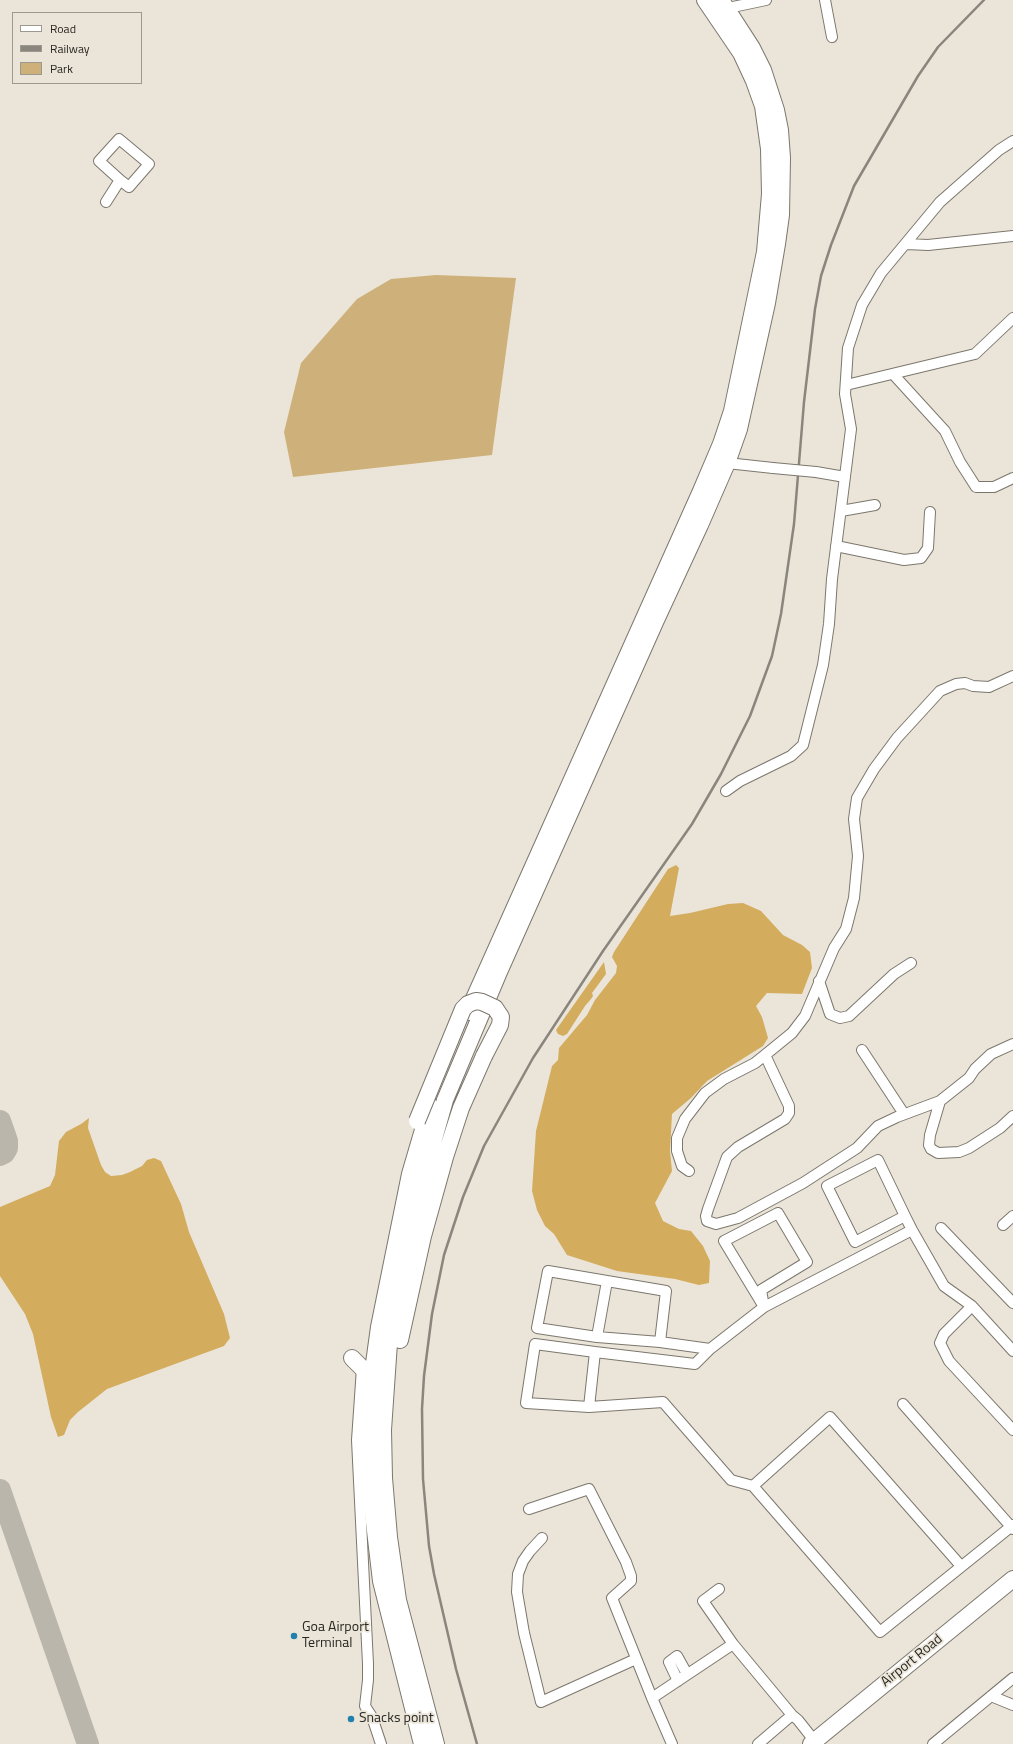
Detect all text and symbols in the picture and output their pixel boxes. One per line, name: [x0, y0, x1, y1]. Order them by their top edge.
legend: [12, 12, 142, 84]
text: Road: [50, 19, 76, 38]
text: Railway: [50, 39, 90, 58]
text: Park: [50, 59, 73, 78]
place label: Goa Airport Terminal: [302, 1620, 369, 1652]
marker: Goa Airport Terminal: [289, 1631, 299, 1641]
street label: Airport Road: [878, 1631, 946, 1691]
place label: Snacks point: [359, 1711, 434, 1727]
marker: Snacks point: [346, 1714, 356, 1724]

